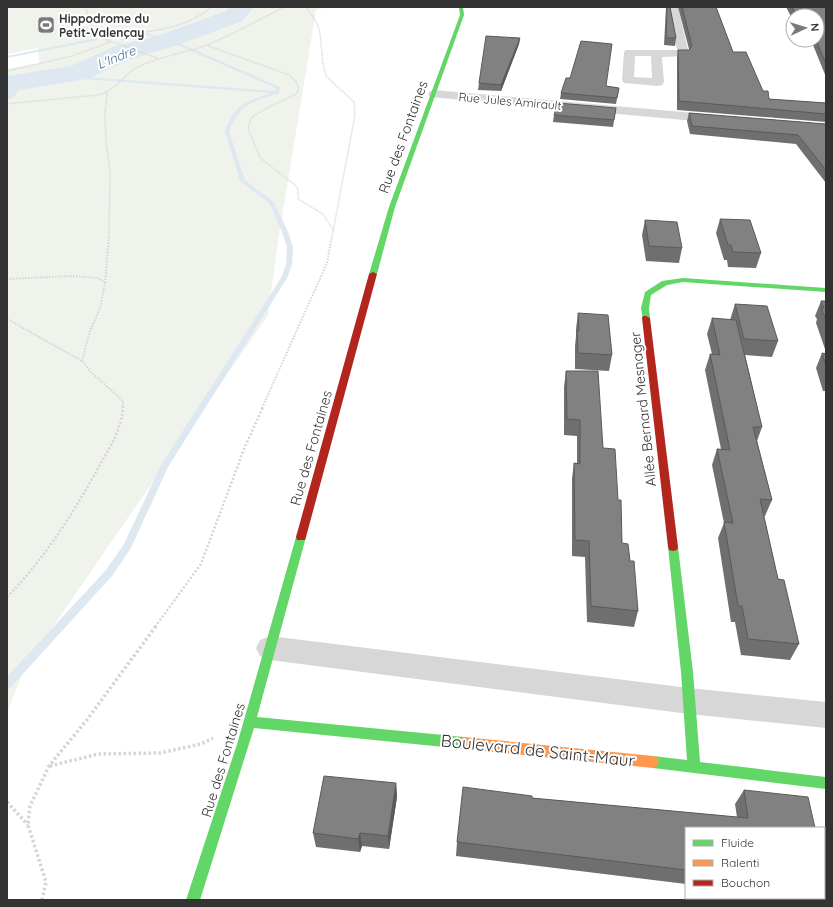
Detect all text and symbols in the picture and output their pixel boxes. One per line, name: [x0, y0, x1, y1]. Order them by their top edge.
north arrow: [785, 8, 825, 48]
place label: Hippodrome du Petit-Valençay: [59, 11, 149, 40]
sports icon: Hippodrome du Petit-Valençay: [36, 15, 56, 35]
text: N: [808, 23, 822, 32]
water label: L'Indre: [94, 42, 138, 72]
street label: Rue des Fontaines: [374, 78, 432, 196]
street label: Rue Jules Amirault: [458, 89, 562, 113]
street label: Allée Bernard Mesnager: [626, 330, 660, 487]
street label: Rue des Fontaines: [286, 388, 336, 508]
street label: Rue des Fontaines: [197, 701, 249, 819]
street label: Boulevard de Saint-Maur: [440, 729, 637, 771]
legend: [685, 827, 825, 899]
text: Fluide: [721, 835, 754, 850]
text: Ralenti: [721, 855, 759, 870]
text: Bouchon: [721, 875, 770, 890]

